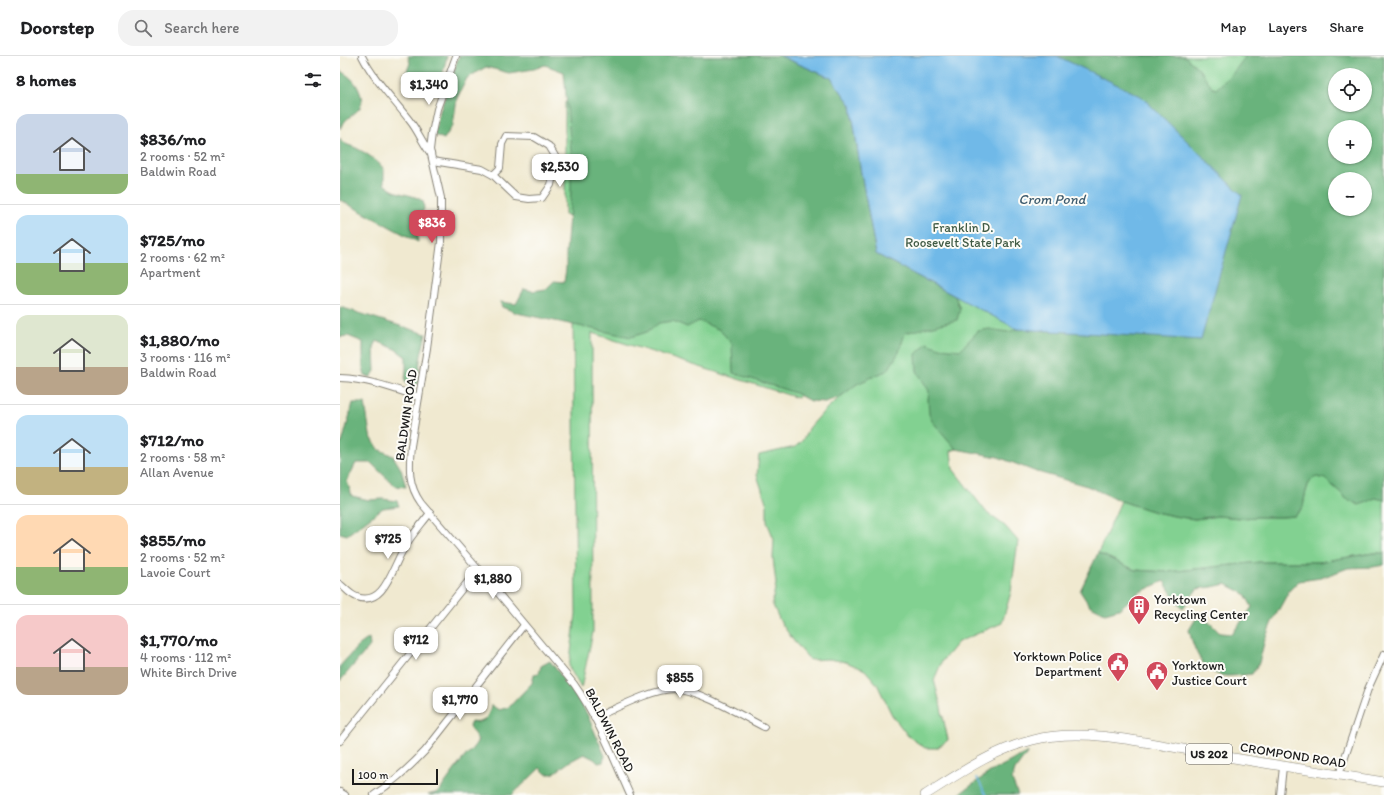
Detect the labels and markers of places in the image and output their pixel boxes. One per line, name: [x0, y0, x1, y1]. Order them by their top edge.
pin: $1,340: [396, 72, 462, 106]
pin: $2,530: [527, 154, 593, 188]
pin: $836: [408, 210, 456, 244]
pin: $725: [364, 526, 412, 560]
pin: $1,880: [460, 566, 526, 600]
place label: Yorktown Recycling Center: [1154, 592, 1249, 622]
building icon: Yorktown Recycling Center: [1126, 593, 1152, 626]
pin: $712: [392, 627, 440, 661]
place label: Yorktown Police Department: [1014, 649, 1102, 679]
public building icon: Yorktown Police Department: [1105, 650, 1131, 683]
place label: Yorktown Justice Court: [1172, 658, 1247, 688]
public building icon: Yorktown Justice Court: [1144, 659, 1170, 692]
pin: $855: [656, 665, 704, 699]
pin: $1,770: [427, 687, 493, 721]

